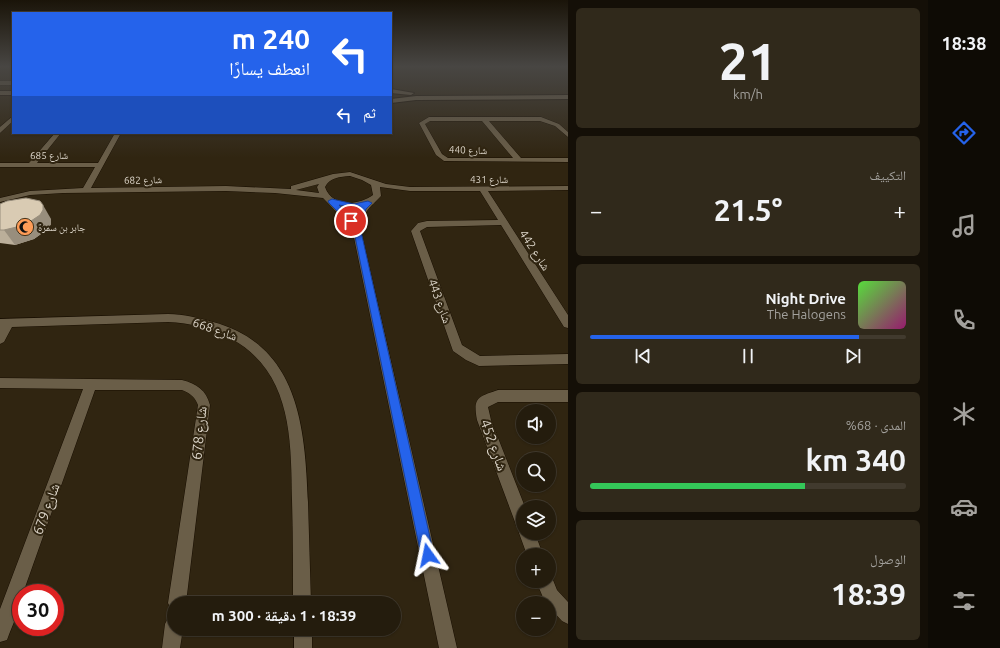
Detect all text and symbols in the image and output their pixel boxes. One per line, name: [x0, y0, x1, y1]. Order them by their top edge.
text: 240 m: [232, 23, 310, 54]
icon: left: [324, 28, 376, 80]
text: 21: [719, 32, 777, 90]
text: 18:38: [941, 33, 987, 53]
text: انعطف يسارًا: [229, 58, 310, 78]
text: km/h: [733, 87, 763, 101]
icon: left: [333, 104, 355, 126]
text: ثم: [363, 104, 376, 121]
icon: directions: [950, 119, 978, 147]
street label: شارع 440: [449, 144, 488, 157]
street label: شارع 685: [30, 150, 69, 162]
text: التكييف: [870, 168, 906, 182]
street label: شارع 682: [124, 174, 163, 187]
street label: شارع 431: [470, 174, 509, 186]
text: 21.5°: [714, 193, 782, 227]
text: −: [590, 198, 602, 223]
text: +: [894, 198, 906, 223]
pin: [334, 204, 368, 238]
icon: arrive: [340, 210, 362, 232]
icon: music: [950, 212, 978, 240]
mosque icon: جابر بن سمرة: [15, 217, 35, 237]
place label: جابر بن سمرة: [38, 222, 86, 234]
street label: شارع 442: [515, 227, 553, 274]
street label: شارع 443: [424, 277, 454, 326]
text: Night Drive: [765, 290, 846, 307]
icon: phone: [950, 306, 978, 334]
text: The Halogens: [767, 307, 846, 321]
street label: شارع 668: [191, 315, 239, 345]
icon: previous: [632, 345, 654, 367]
icon: pause: [737, 345, 759, 367]
icon: next: [842, 345, 864, 367]
icon: climate: [950, 400, 978, 428]
map controls: [516, 404, 556, 636]
button: sound: [516, 404, 556, 444]
street label: شارع 678: [188, 406, 212, 461]
street label: شارع 452: [475, 417, 511, 474]
text: المدى · 68%: [846, 418, 906, 432]
text: 340 km: [805, 443, 906, 477]
button: search: [516, 452, 556, 492]
street label: شارع 679: [29, 481, 65, 538]
icon: car: [950, 493, 978, 521]
button: layers: [516, 500, 556, 540]
position arrow: [407, 534, 449, 576]
button: +: [516, 548, 556, 588]
text: الوصول: [870, 552, 906, 566]
text: 18:39: [831, 577, 906, 611]
speed limit sign: 30: [12, 584, 64, 636]
icon: filters: [950, 587, 978, 615]
button: −: [516, 596, 556, 636]
text: 18:39 · 1 دقيقة · 300 m: [212, 607, 356, 624]

